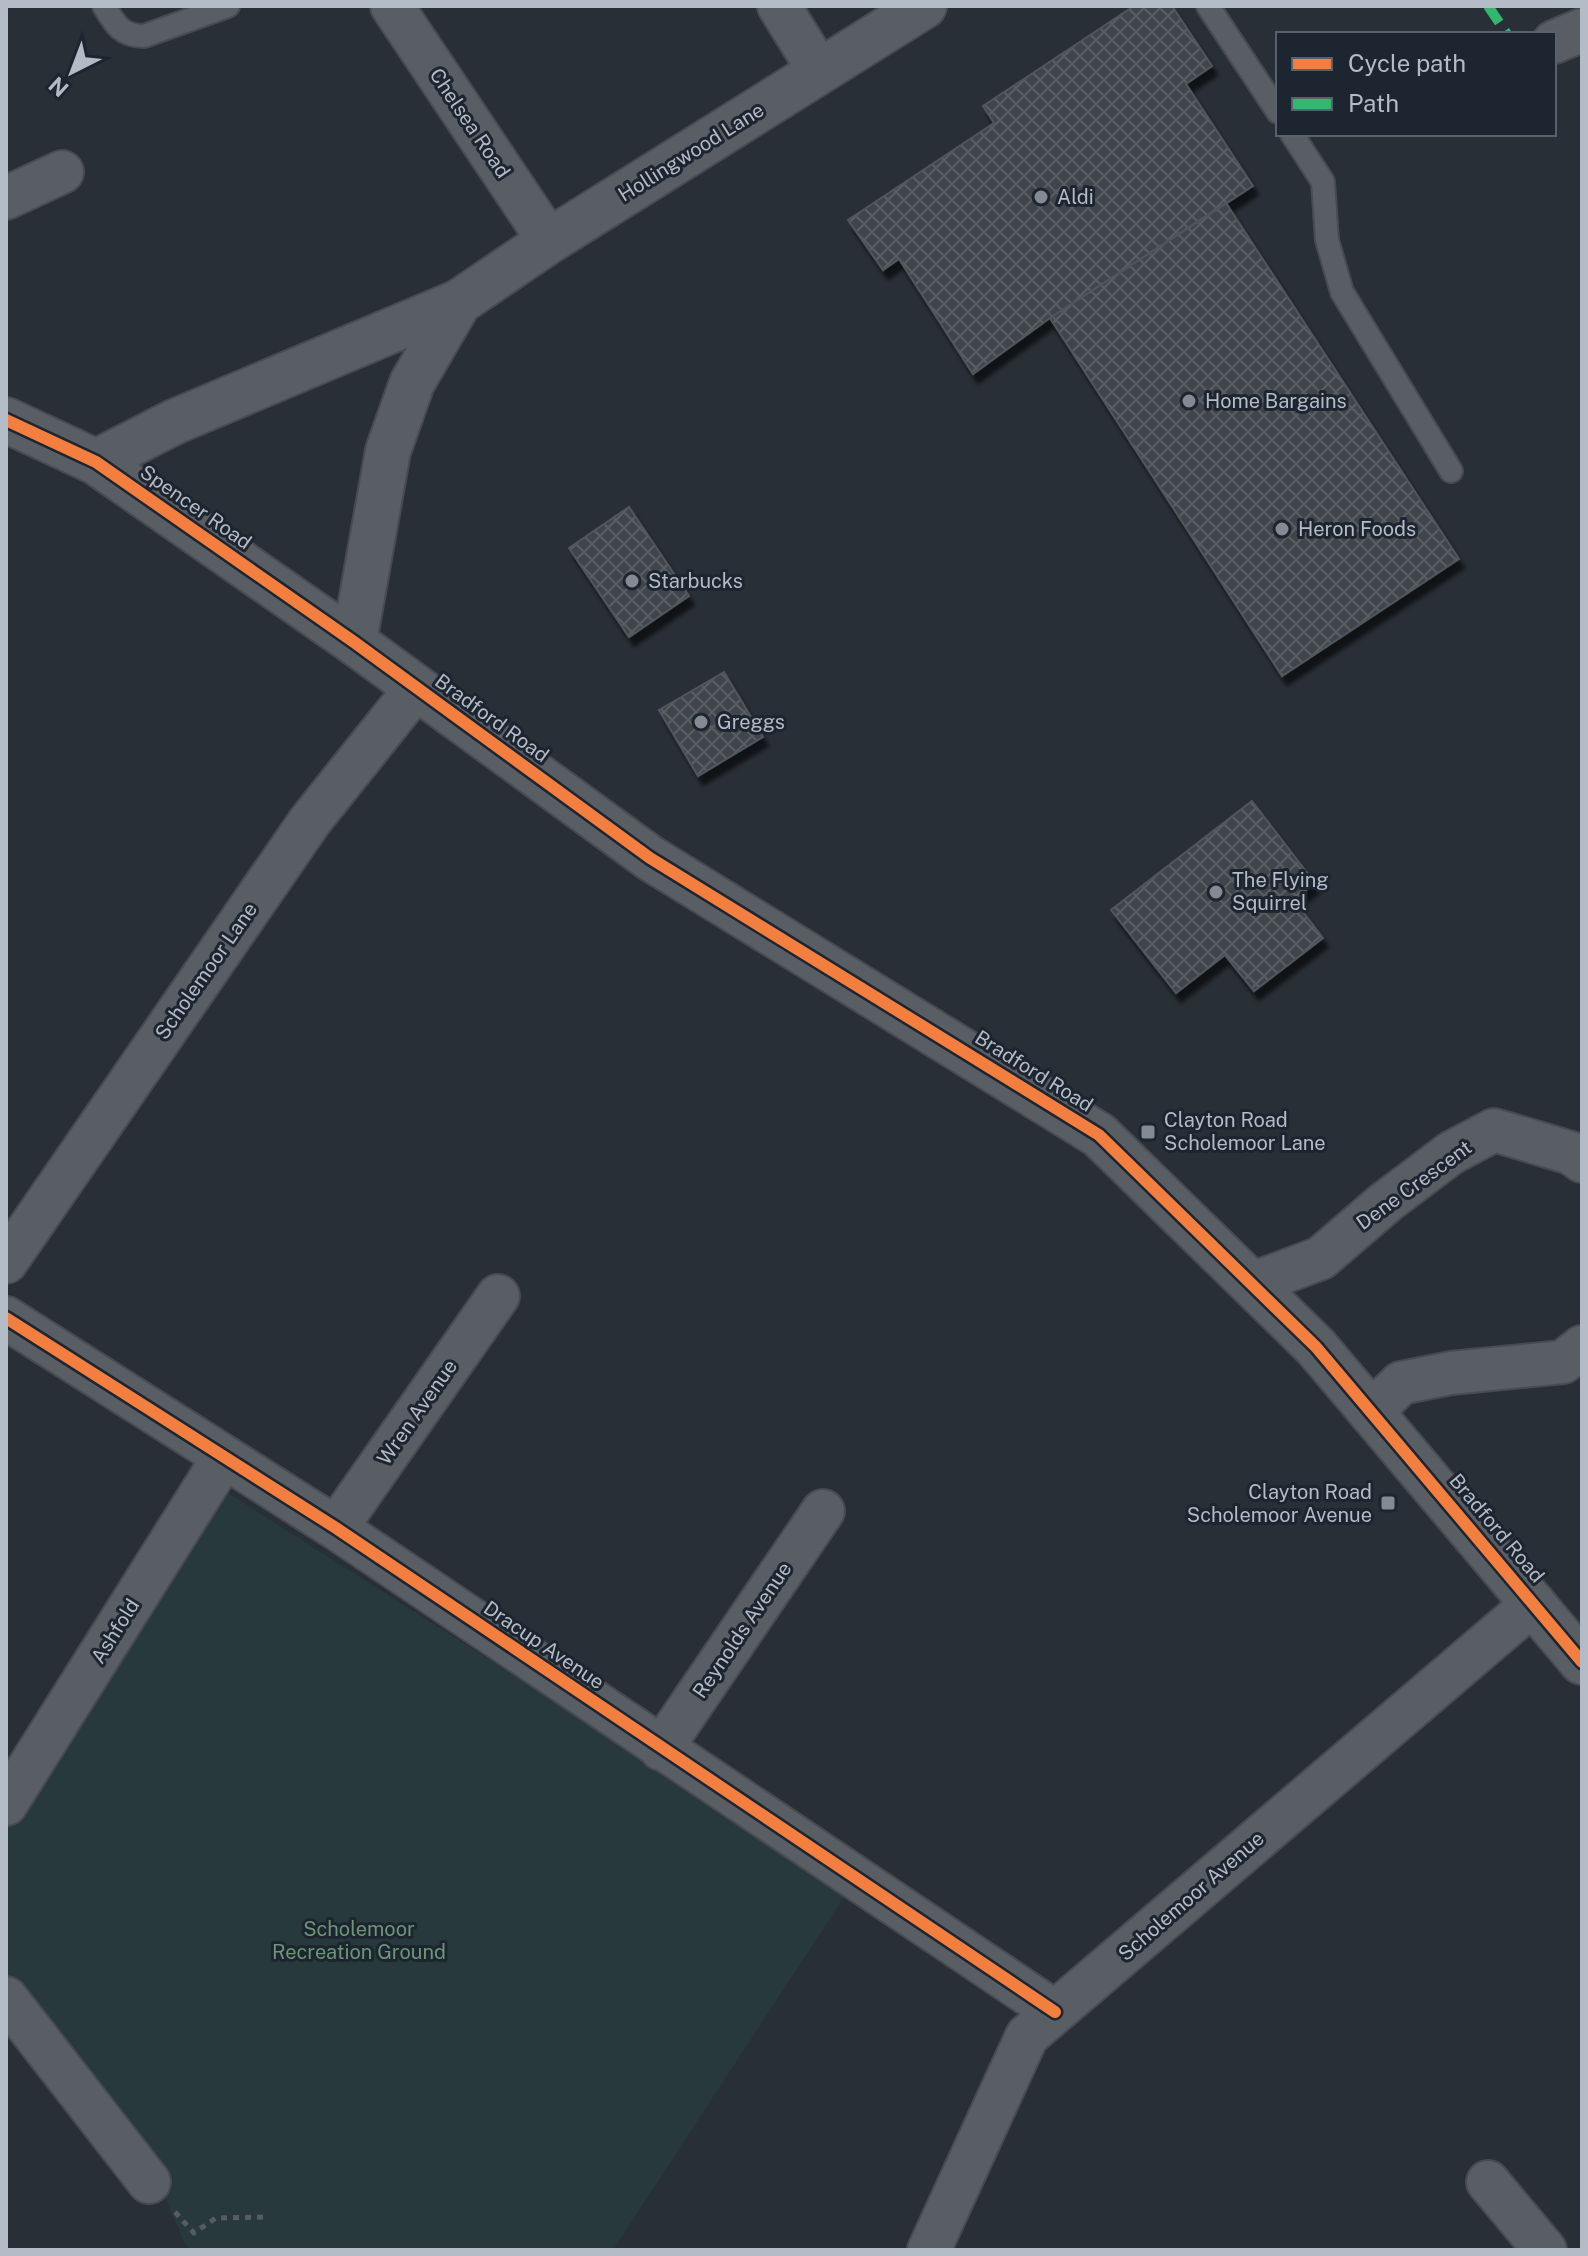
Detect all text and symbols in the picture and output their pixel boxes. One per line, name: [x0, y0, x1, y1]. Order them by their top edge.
north arrow: [32, 32, 112, 112]
legend: [1276, 32, 1556, 136]
text: Cycle path: [1348, 49, 1466, 77]
street label: Chelsea Road: [425, 64, 515, 182]
text: N: [44, 71, 74, 102]
text: Path: [1348, 89, 1399, 117]
street label: Hollingwood Lane: [614, 98, 768, 206]
place label: Aldi: [1057, 185, 1094, 209]
marker: Aldi: [1032, 188, 1050, 206]
place label: Home Bargains: [1205, 389, 1347, 413]
marker: Home Bargains: [1180, 392, 1198, 410]
street label: Spencer Road: [136, 460, 256, 554]
place label: Heron Foods: [1298, 517, 1416, 541]
marker: Heron Foods: [1273, 520, 1291, 538]
place label: Starbucks: [648, 569, 743, 593]
marker: Starbucks: [623, 572, 641, 590]
street label: Bradford Road: [430, 669, 554, 767]
place label: Greggs: [717, 710, 785, 734]
marker: Greggs: [692, 713, 710, 731]
place label: The Flying Squirrel: [1232, 868, 1329, 915]
marker: The Flying Squirrel: [1207, 883, 1225, 901]
street label: Scholemoor Lane: [150, 898, 262, 1044]
street label: Bradford Road: [970, 1025, 1098, 1117]
place label: Clayton Road Scholemoor Lane: [1164, 1108, 1326, 1155]
marker: Clayton Road Scholemoor Lane: [1139, 1123, 1157, 1141]
street label: Dene Crescent: [1352, 1135, 1476, 1235]
street label: Wren Avenue: [372, 1355, 462, 1469]
street label: Bradford Road: [1444, 1469, 1550, 1587]
place label: Clayton Road Scholemoor Avenue: [1187, 1480, 1372, 1527]
marker: Clayton Road Scholemoor Avenue: [1379, 1494, 1397, 1512]
street label: Reynolds Avenue: [688, 1557, 796, 1703]
street label: Ashfold: [86, 1594, 144, 1668]
street label: Dracup Avenue: [479, 1596, 609, 1694]
street label: Scholemoor Avenue: [1113, 1826, 1269, 1966]
park label: Scholemoor Recreation Ground: [272, 1917, 446, 1964]

